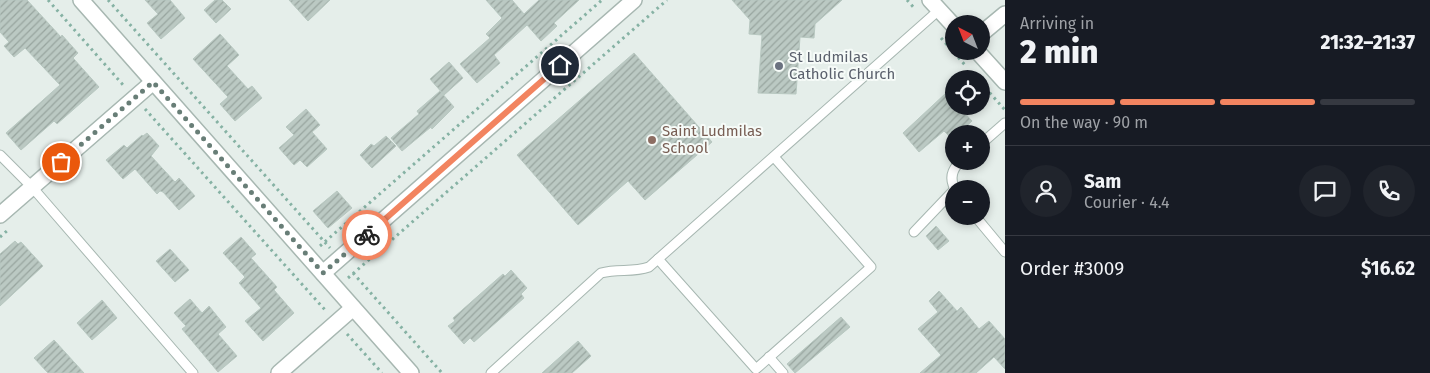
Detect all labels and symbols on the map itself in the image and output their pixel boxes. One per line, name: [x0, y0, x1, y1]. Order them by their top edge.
north arrow: [945, 15, 990, 60]
pin: [539, 44, 581, 86]
place label: St Ludmilas Catholic Church: [789, 48, 895, 83]
marker: St Ludmilas Catholic Church: [773, 60, 785, 72]
place label: Saint Ludmilas School: [662, 122, 762, 157]
marker: Saint Ludmilas School: [646, 134, 658, 146]
pin: [40, 141, 82, 183]
courier: [342, 210, 392, 260]

